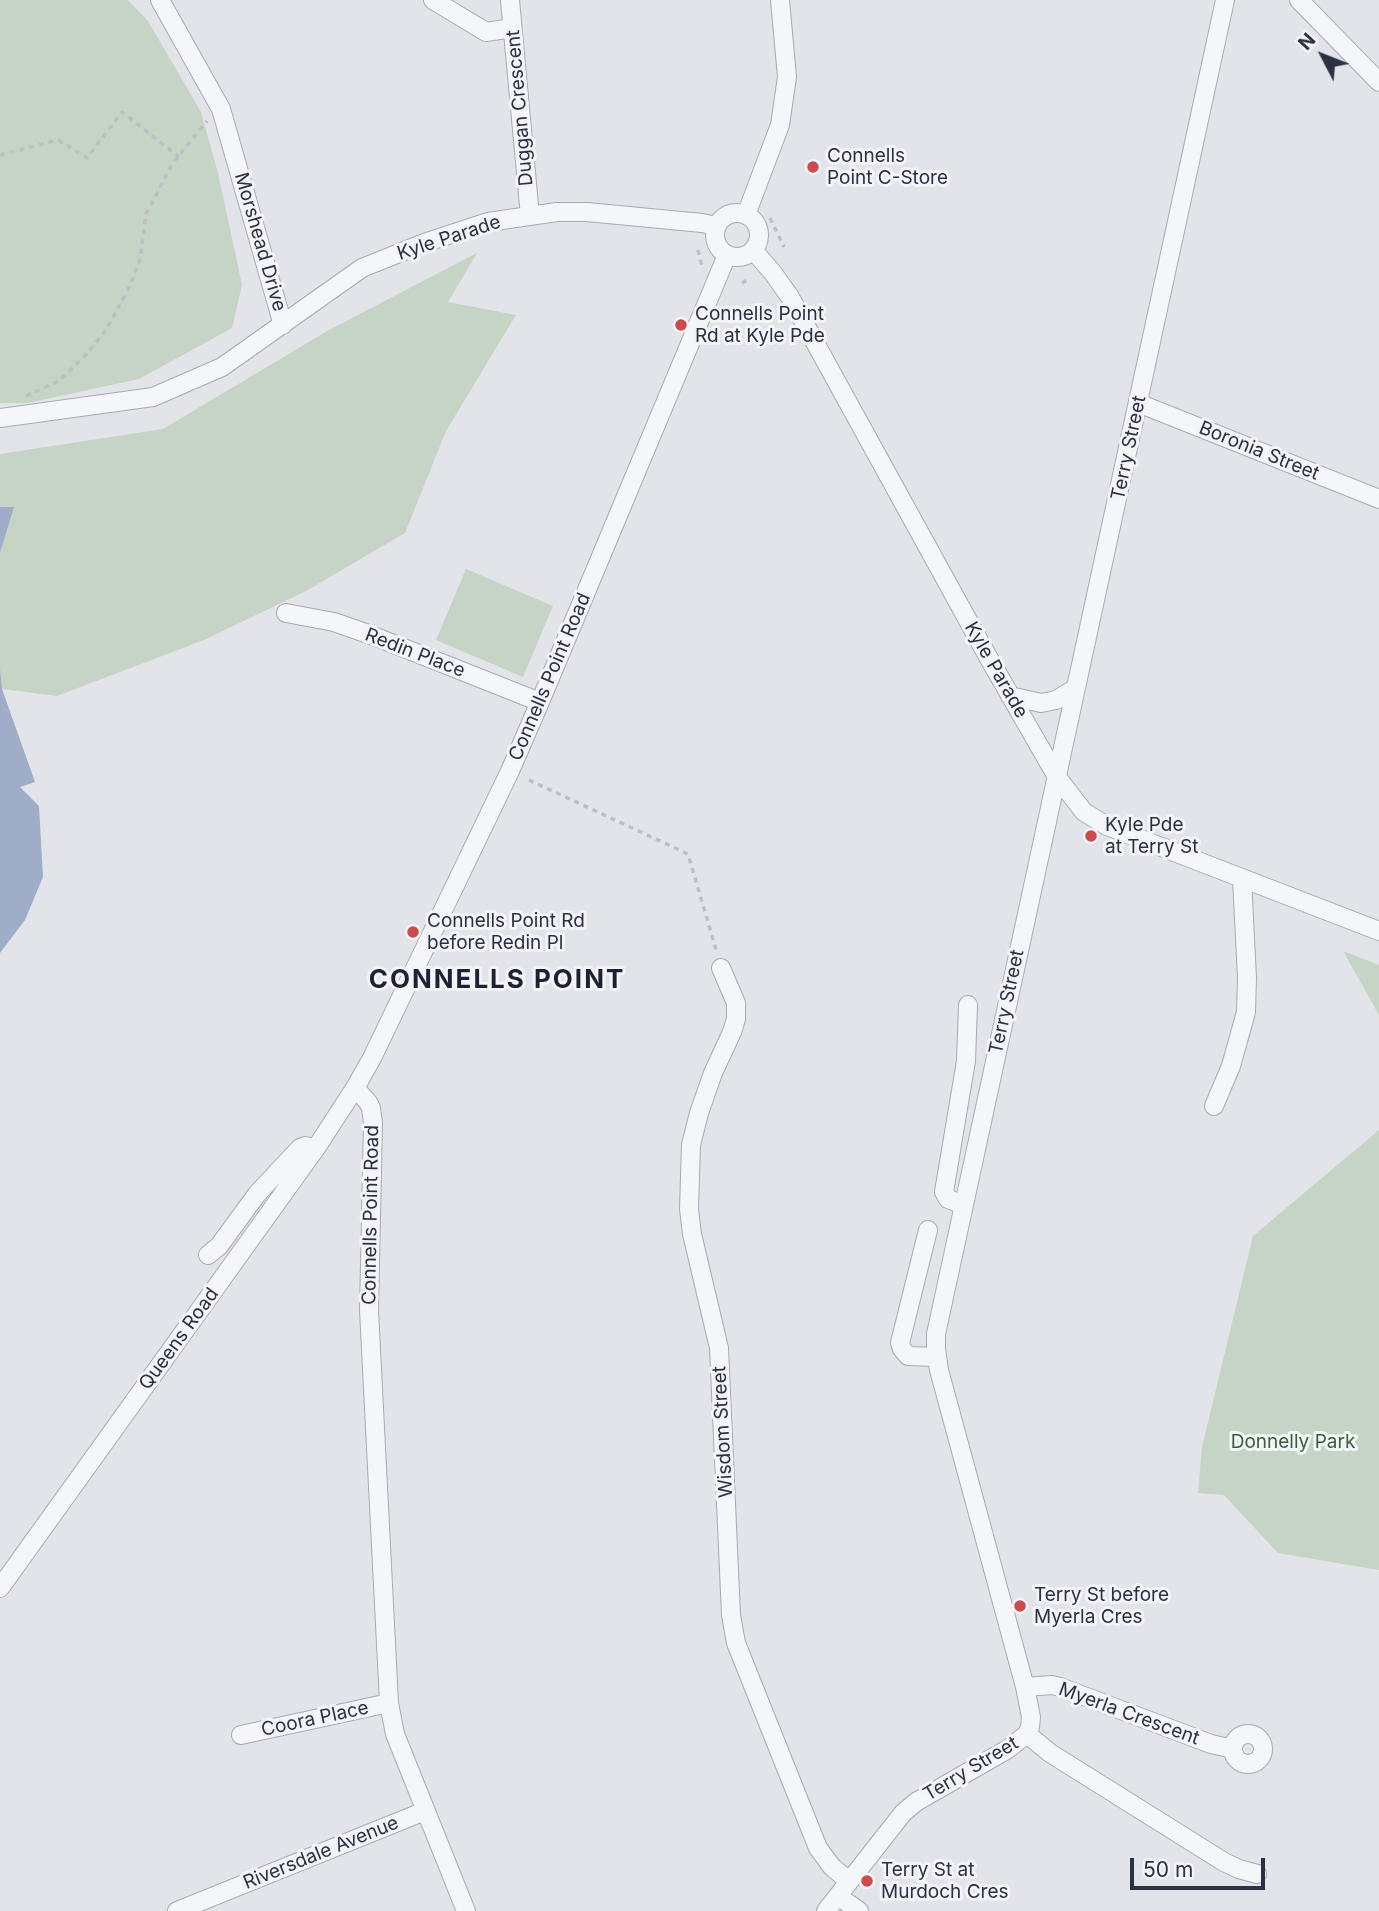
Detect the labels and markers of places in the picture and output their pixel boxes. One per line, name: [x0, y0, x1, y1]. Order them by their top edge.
place label: Connells Point C-Store: [827, 145, 948, 189]
marker: Connells Point C-Store: [805, 159, 821, 175]
place label: Connells Point Rd at Kyle Pde: [695, 303, 825, 347]
marker: Connells Point Rd at Kyle Pde: [673, 317, 689, 333]
place label: Kyle Pde at Terry St: [1105, 814, 1198, 858]
marker: Kyle Pde at Terry St: [1083, 828, 1099, 844]
place label: Connells Point Rd before Redin Pl: [427, 910, 585, 954]
marker: Connells Point Rd before Redin Pl: [405, 924, 421, 940]
place label: Terry St before Myerla Cres: [1034, 1584, 1169, 1628]
marker: Terry St before Myerla Cres: [1012, 1598, 1028, 1614]
place label: Terry St at Murdoch Cres: [881, 1859, 1009, 1903]
marker: Terry St at Murdoch Cres: [859, 1873, 875, 1889]

